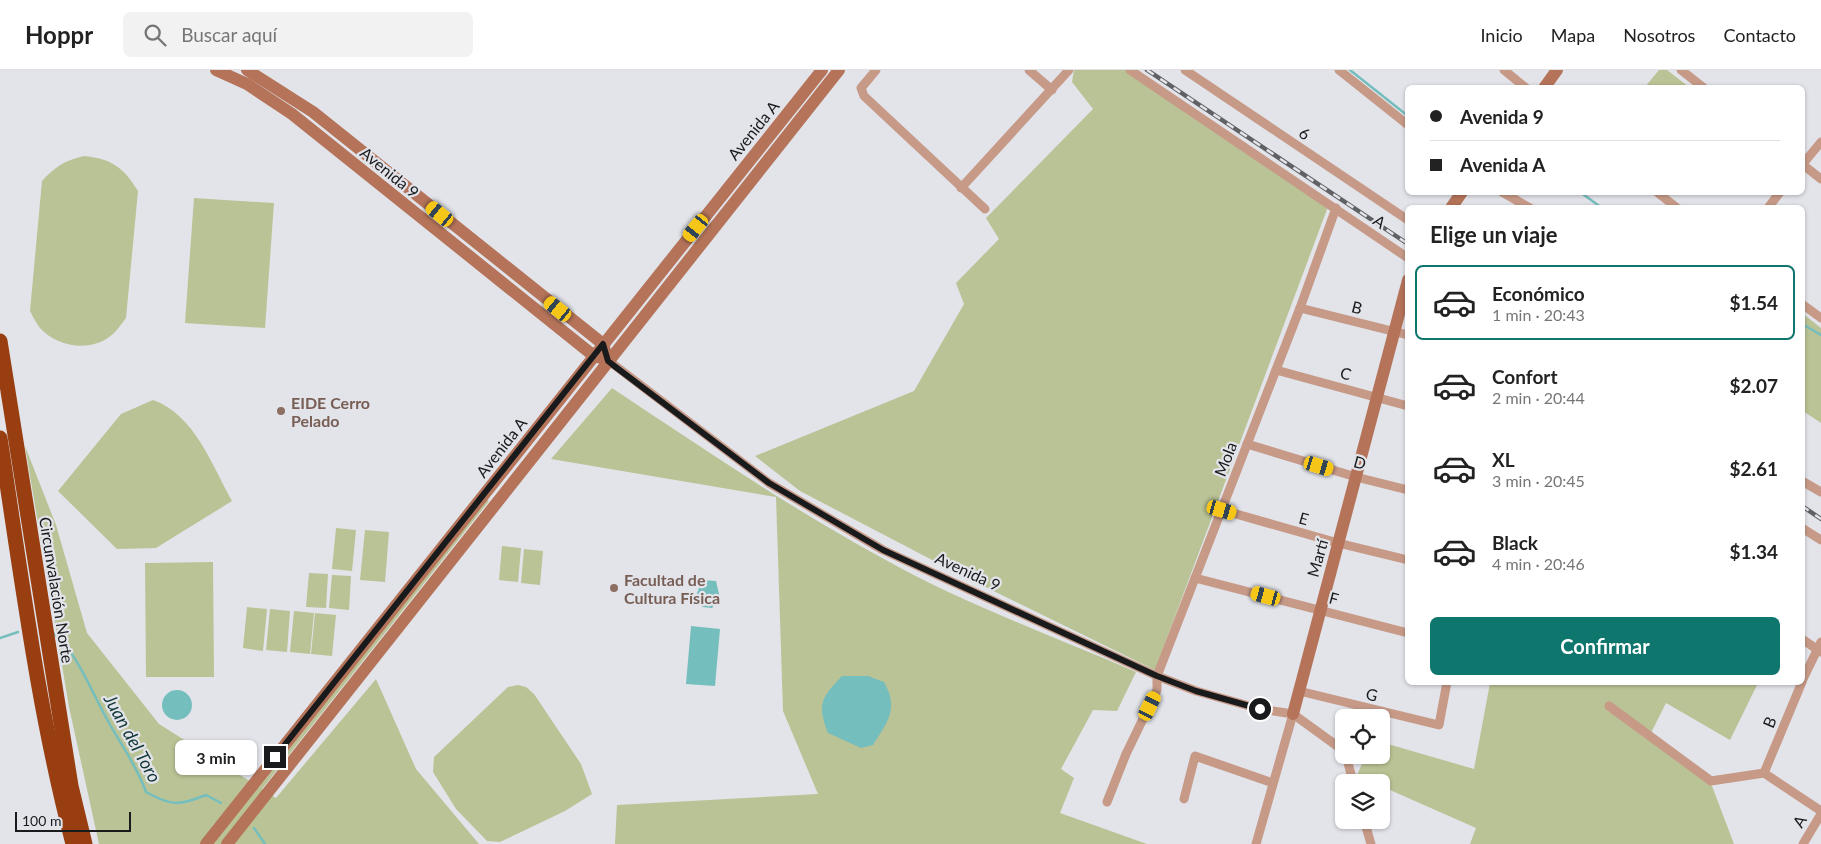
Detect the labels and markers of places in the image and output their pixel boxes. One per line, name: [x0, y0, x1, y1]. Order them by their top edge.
place label: EIDE Cerro Pelado: [291, 393, 370, 430]
marker: EIDE Cerro Pelado: [275, 405, 287, 417]
place label: Facultad de Cultura Física: [624, 570, 720, 607]
marker: Facultad de Cultura Física: [608, 582, 620, 594]

